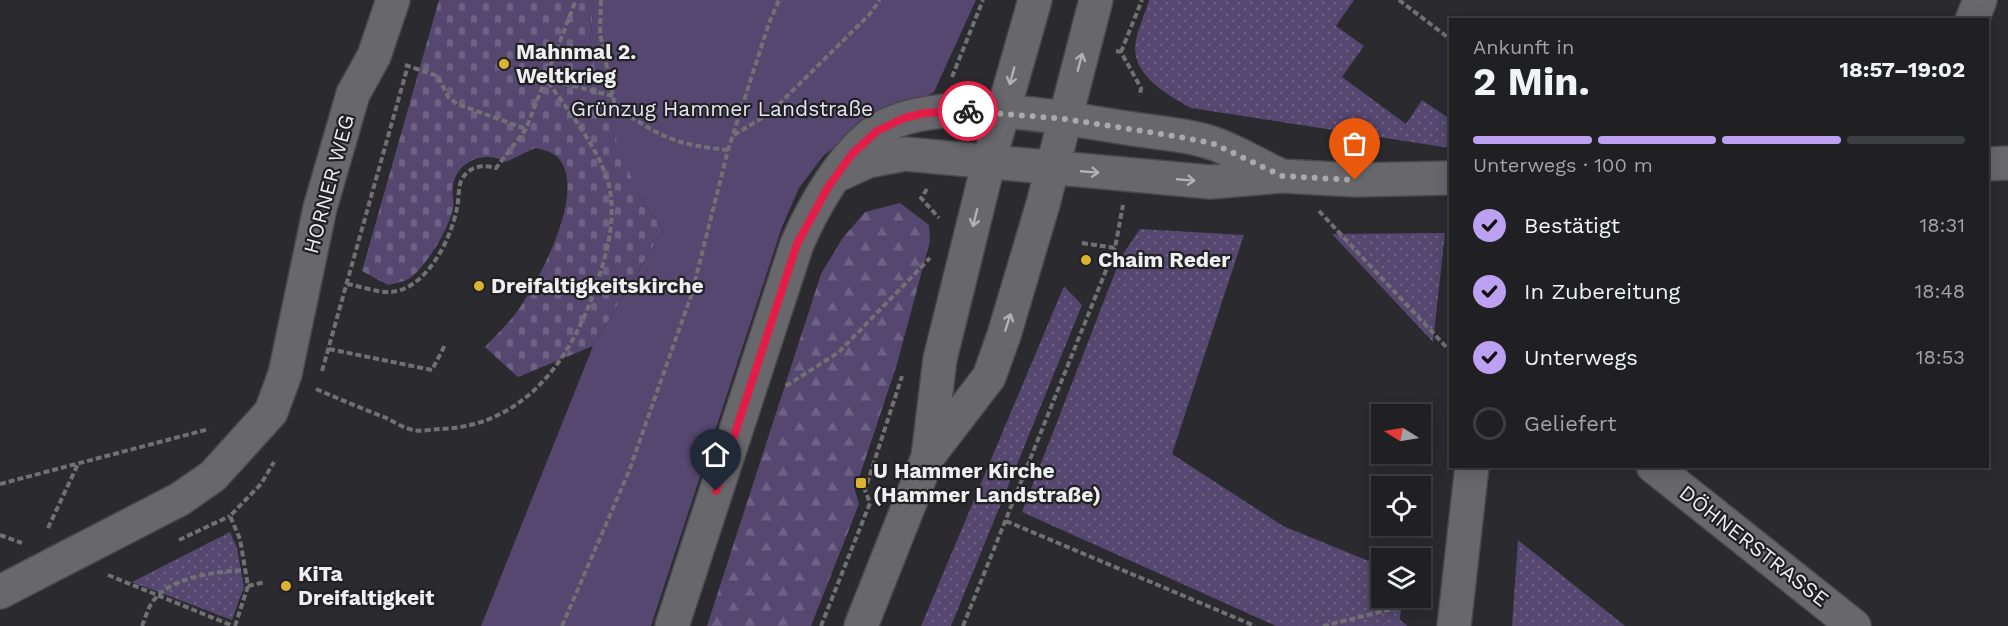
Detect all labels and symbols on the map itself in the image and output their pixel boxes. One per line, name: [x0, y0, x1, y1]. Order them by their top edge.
place label: Mahnmal 2. Weltkrieg: [516, 39, 636, 88]
one-way arrow: [1074, 53, 1086, 72]
marker: Mahnmal 2. Weltkrieg: [497, 57, 511, 71]
one-way arrow: [1006, 66, 1018, 85]
courier: [938, 81, 998, 141]
park label: Grünzug Hammer Landstraße: [571, 96, 873, 121]
street label: HORNER WEG: [298, 112, 359, 256]
pin: [1329, 118, 1380, 180]
one-way arrow: [1079, 166, 1099, 177]
one-way arrow: [1176, 175, 1195, 186]
one-way arrow: [969, 208, 981, 227]
place label: Chaim Reder: [1098, 247, 1230, 272]
marker: Chaim Reder: [1079, 253, 1093, 267]
place label: Dreifaltigkeitskirche: [491, 273, 704, 298]
marker: Dreifaltigkeitskirche: [472, 279, 486, 293]
one-way arrow: [1004, 313, 1015, 332]
north arrow: [1371, 404, 1431, 464]
pin: [690, 429, 741, 491]
place label: U Hammer Kirche (Hammer Landstraße): [873, 458, 1101, 507]
marker: U Hammer Kirche (Hammer Landstraße): [854, 476, 868, 490]
street label: DÖHNERSTRASSE: [1675, 480, 1834, 612]
place label: KiTa Dreifaltigkeit: [298, 561, 434, 610]
marker: KiTa Dreifaltigkeit: [279, 579, 293, 593]

